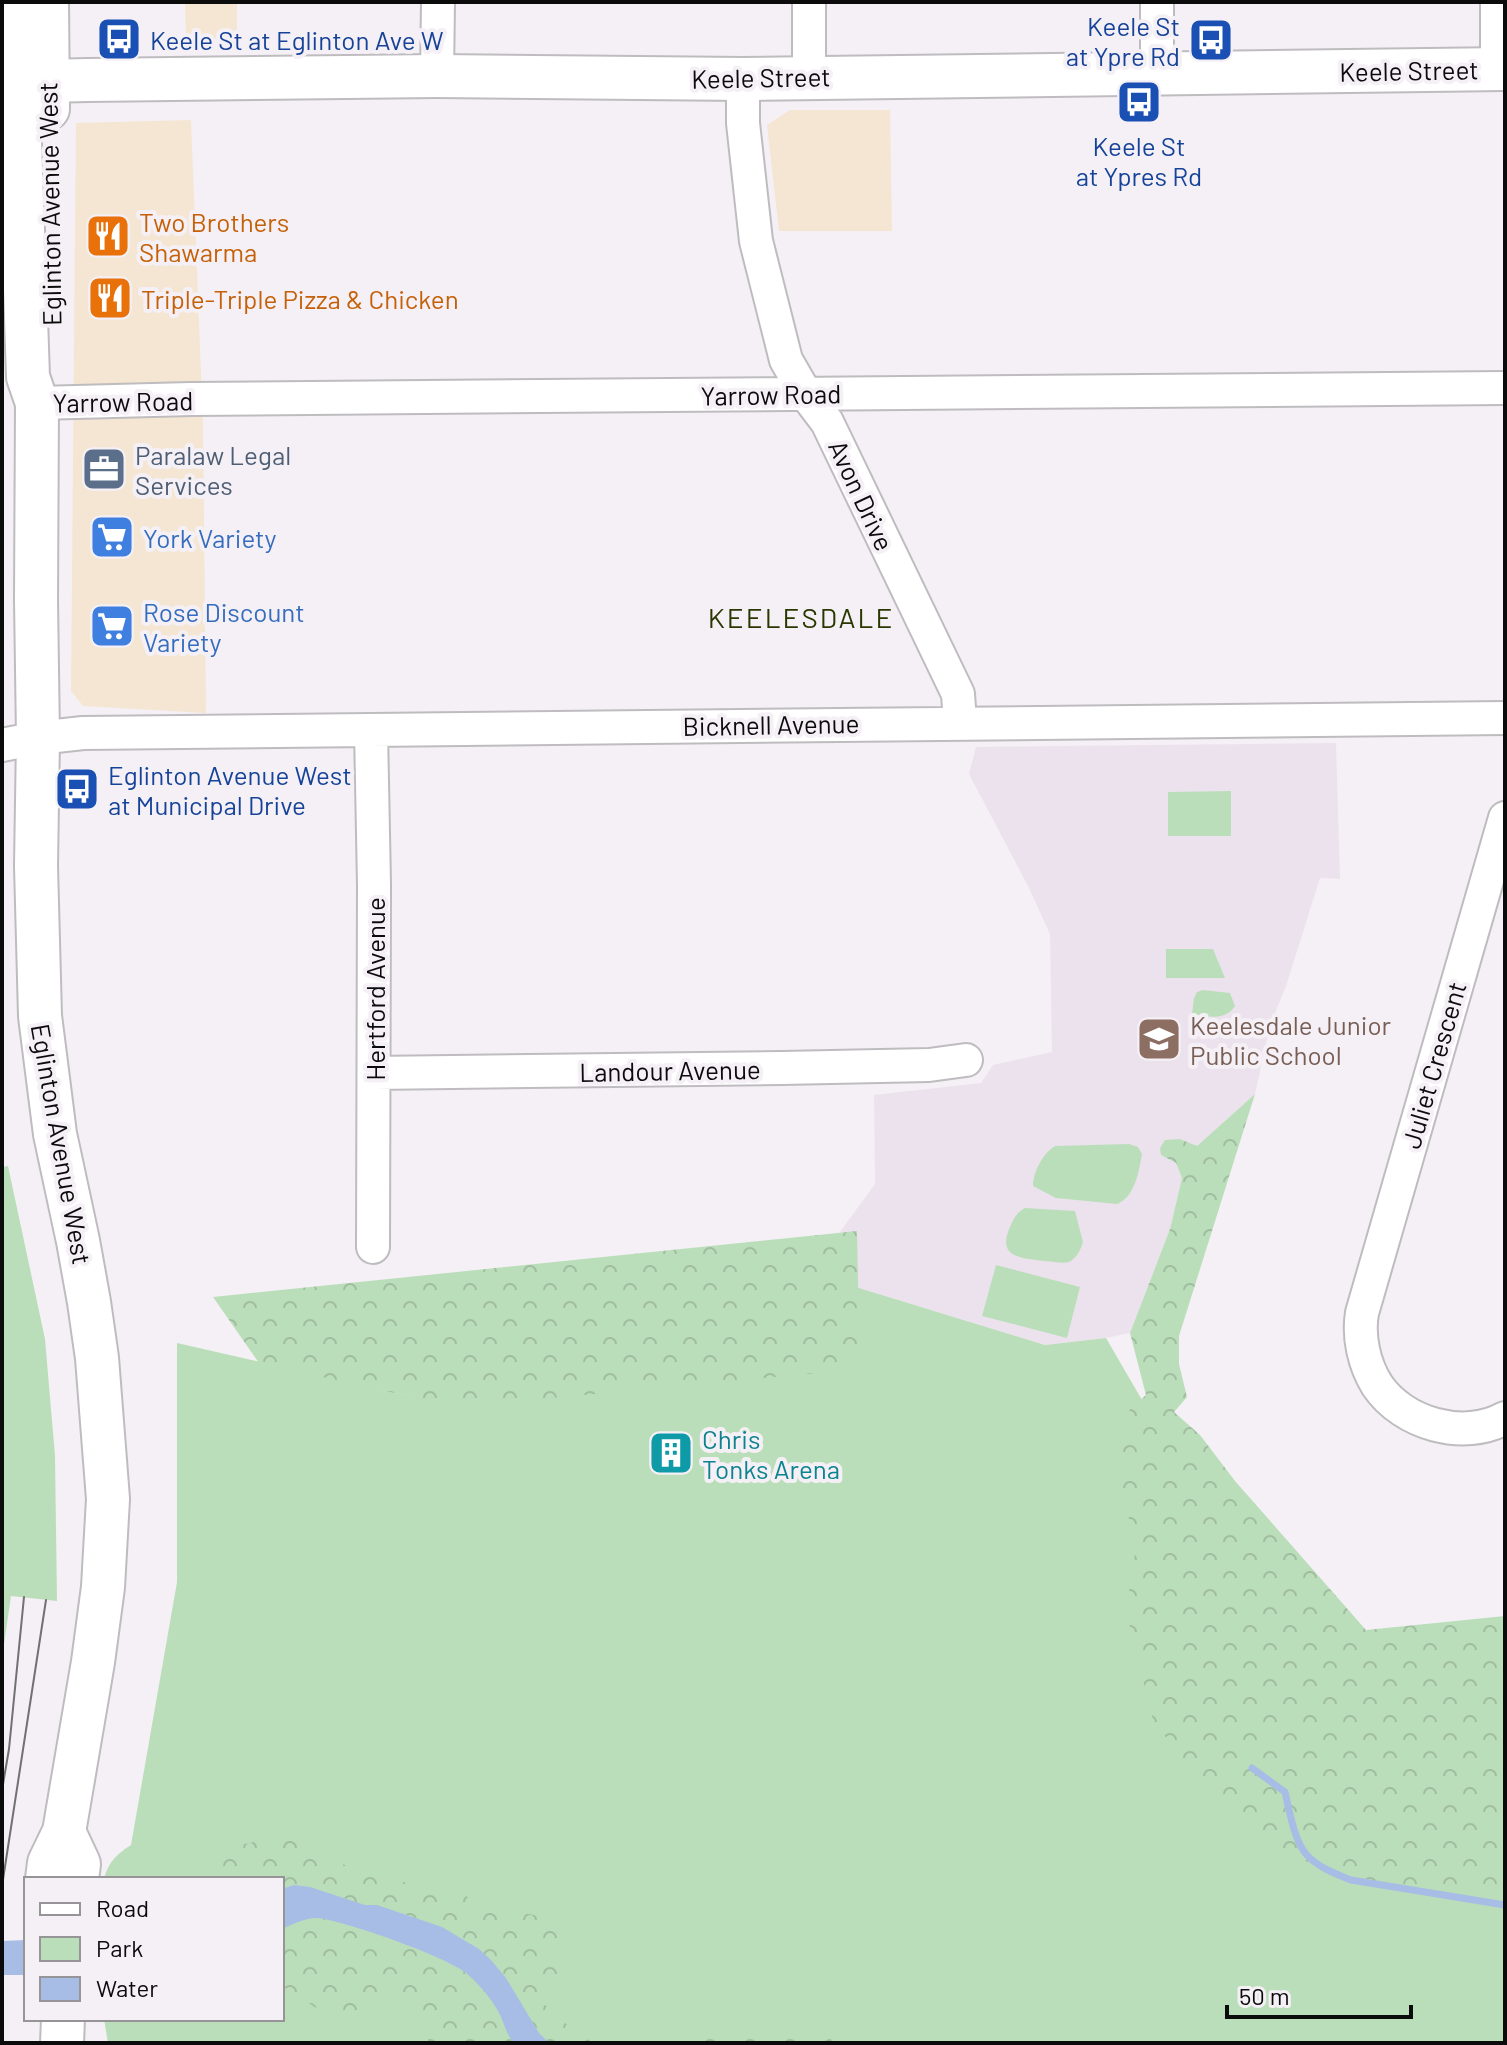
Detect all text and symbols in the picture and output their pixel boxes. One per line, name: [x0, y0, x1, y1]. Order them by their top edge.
place label: Keele St at Ypre Rd: [1066, 10, 1180, 71]
bus stop icon: Keele St at Eglinton Ave W: [95, 15, 143, 63]
bus stop icon: Keele St at Ypre Rd: [1187, 16, 1235, 64]
place label: Keele St at Eglinton Ave W: [150, 24, 444, 55]
street label: Keele Street: [1339, 53, 1479, 87]
street label: Keele Street: [691, 60, 831, 94]
bus stop icon: Keele St at Ypres Rd: [1115, 78, 1163, 126]
street label: Eglinton Avenue West: [31, 82, 67, 326]
place label: Keele St at Ypres Rd: [1076, 130, 1202, 191]
place label: Two Brothers Shawarma: [139, 206, 289, 267]
restaurant icon: Two Brothers Shawarma: [84, 212, 132, 260]
restaurant icon: Triple-Triple Pizza & Chicken: [86, 274, 134, 322]
place label: Triple-Triple Pizza & Chicken: [141, 283, 459, 314]
street label: Yarrow Road: [700, 377, 842, 411]
street label: Yarrow Road: [52, 384, 194, 418]
street label: Avon Drive: [823, 435, 901, 555]
place label: Paralaw Legal Services: [135, 439, 291, 500]
office icon: Paralaw Legal Services: [80, 445, 128, 493]
supermarket icon: York Variety: [88, 513, 136, 561]
place label: York Variety: [143, 522, 277, 553]
place label: Rose Discount Variety: [143, 596, 305, 657]
district label: KEELESDALE: [708, 600, 894, 634]
supermarket icon: Rose Discount Variety: [88, 602, 136, 650]
street label: Bicknell Avenue: [682, 707, 860, 741]
place label: Eglinton Avenue West at Municipal Drive: [108, 759, 352, 820]
bus stop icon: Eglinton Avenue West at Municipal Drive: [53, 765, 101, 813]
street label: Hertford Avenue: [359, 897, 390, 1081]
street label: Juliet Crescent: [1394, 978, 1472, 1152]
place label: Keelesdale Junior Public School: [1190, 1009, 1392, 1070]
school or university icon: Keelesdale Junior Public School: [1135, 1015, 1183, 1063]
street label: Eglinton Avenue West: [26, 1021, 98, 1267]
street label: Landour Avenue: [579, 1053, 761, 1087]
place label: Chris Tonks Arena: [702, 1423, 840, 1484]
building icon: Chris Tonks Arena: [647, 1429, 695, 1477]
legend: [24, 1877, 284, 2021]
text: Road: [96, 1893, 149, 1922]
text: Park: [96, 1933, 143, 1962]
scale bar: [1227, 1969, 1411, 2019]
text: Water: [96, 1973, 158, 2002]
text: 50 m: [1239, 1981, 1290, 2010]

